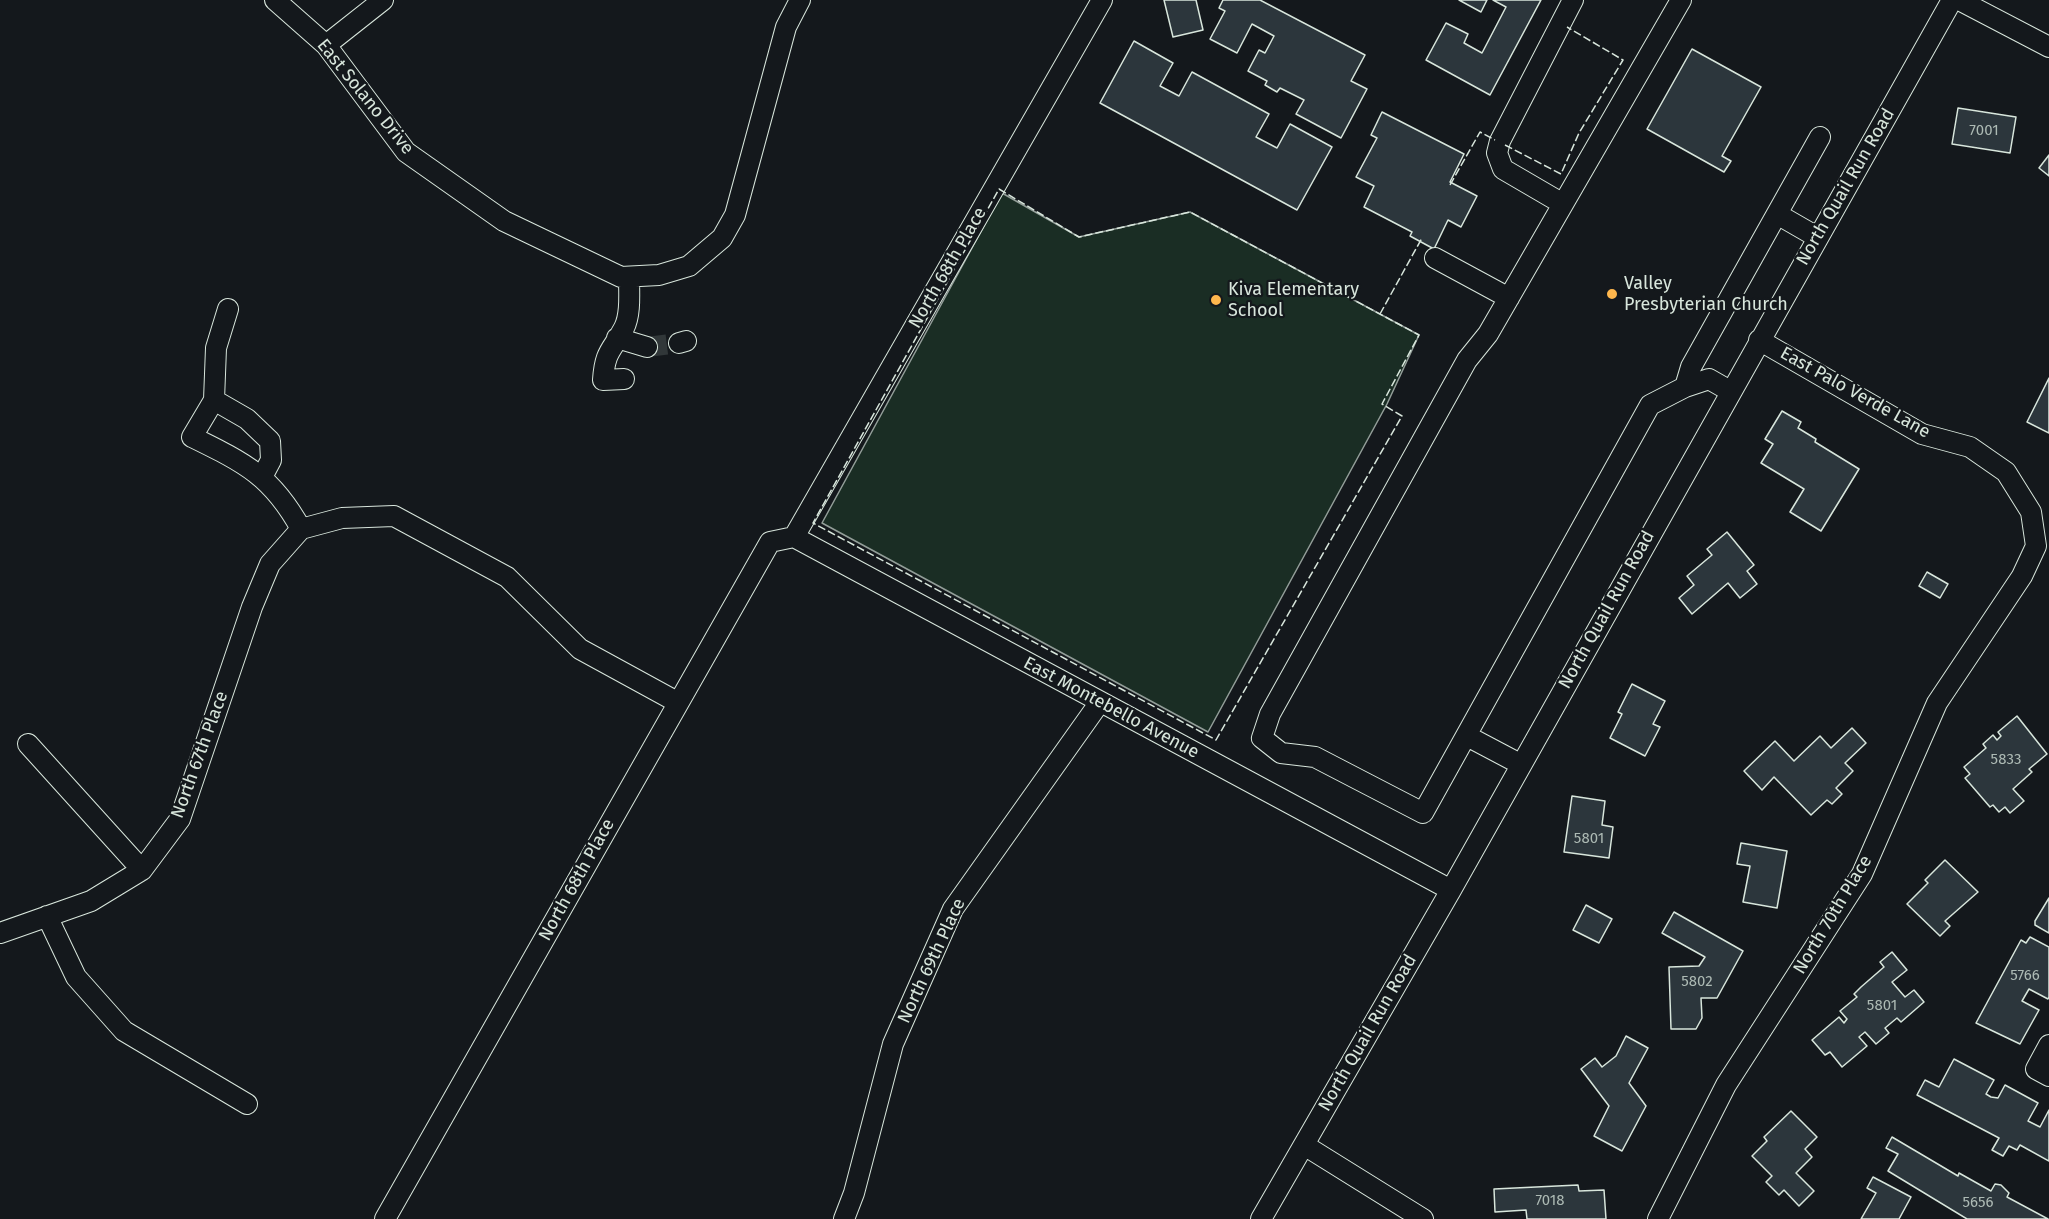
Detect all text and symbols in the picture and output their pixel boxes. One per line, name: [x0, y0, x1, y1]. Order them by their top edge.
street label: East Solano Drive: [312, 35, 418, 159]
street label: North Quail Run Road: [1792, 105, 1900, 269]
house number: 7001: [1969, 122, 1999, 140]
street label: North 68th Place: [905, 204, 991, 332]
place label: Valley Presbyterian Church: [1624, 273, 1788, 316]
place label: Kiva Elementary School: [1228, 279, 1359, 322]
marker: Valley Presbyterian Church: [1605, 287, 1619, 301]
marker: Kiva Elementary School: [1209, 293, 1223, 307]
street label: East Palo Verde Lane: [1776, 343, 1934, 443]
street label: North Quail Run Road: [1555, 527, 1659, 693]
street label: East Montebello Avenue: [1019, 653, 1203, 763]
street label: North 67th Place: [167, 688, 233, 822]
house number: 5833: [1991, 751, 2021, 769]
street label: North 68th Place: [535, 815, 619, 945]
house number: 5801: [1574, 830, 1604, 848]
street label: North 70th Place: [1789, 852, 1877, 978]
street label: North 69th Place: [894, 895, 970, 1027]
street label: North Quail Run Road: [1314, 951, 1422, 1115]
house number: 5766: [2010, 967, 2040, 985]
house number: 5802: [1681, 973, 1713, 991]
house number: 5801: [1867, 997, 1897, 1015]
house number: 7018: [1535, 1192, 1565, 1210]
house number: 5656: [1963, 1194, 1993, 1212]

